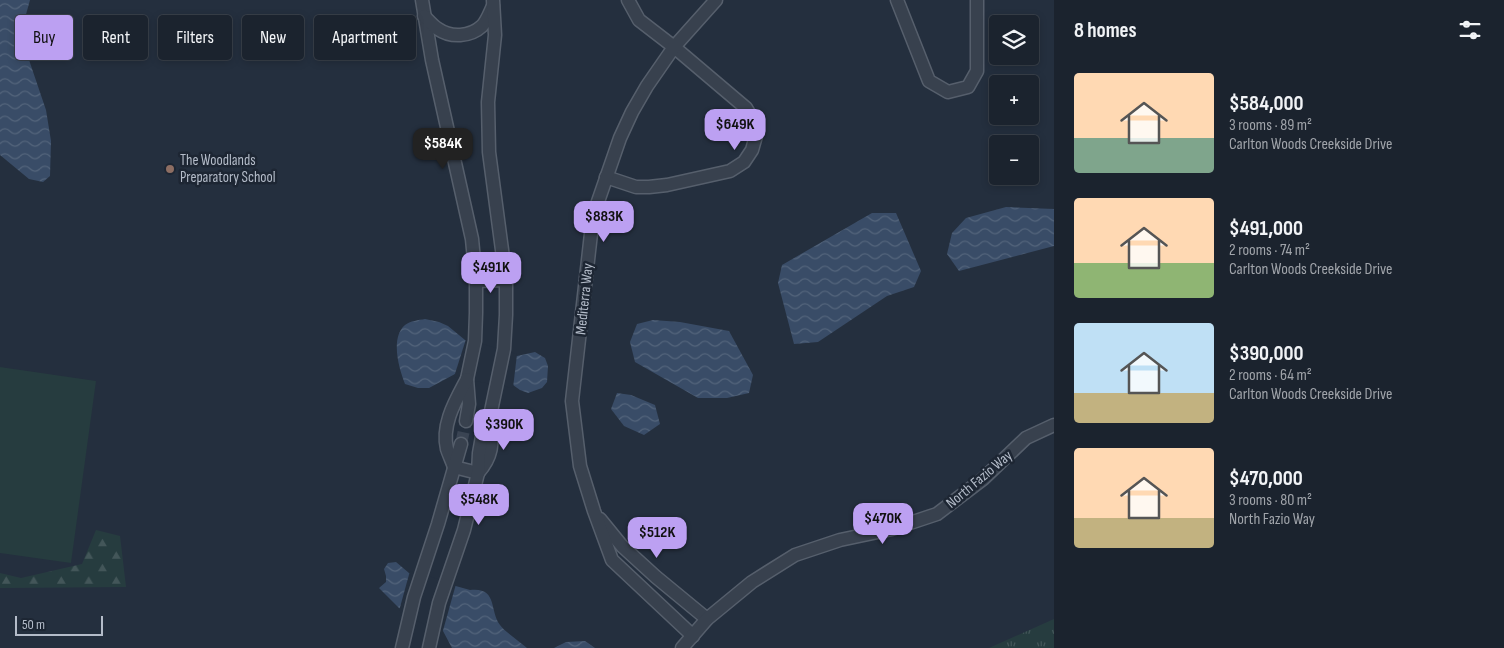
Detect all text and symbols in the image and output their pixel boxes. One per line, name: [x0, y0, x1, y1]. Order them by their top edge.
chip: Buy: [15, 15, 73, 60]
chip: Rent: [83, 15, 148, 60]
chip: Filters: [158, 15, 232, 60]
chip: New: [242, 15, 304, 60]
chip: Apartment: [314, 15, 416, 60]
map controls: [989, 15, 1039, 185]
button: layers: [989, 15, 1039, 65]
icon: filters: [1456, 16, 1484, 44]
text: 8 homes: [1074, 18, 1137, 43]
button: +: [989, 75, 1039, 125]
text: $584,000: [1229, 91, 1304, 116]
icon: home: [1114, 93, 1174, 153]
pin: $649K: [700, 108, 770, 151]
text: $649K: [716, 115, 754, 134]
text: 3 rooms · 89 m²: [1229, 116, 1312, 135]
pin: $584K: [408, 128, 478, 170]
text: $584K: [424, 134, 462, 153]
button: −: [989, 135, 1039, 185]
text: Carlton Woods Creekside Drive: [1229, 135, 1392, 154]
place label: The Woodlands Preparatory School: [180, 151, 276, 187]
marker: The Woodlands Preparatory School: [164, 163, 176, 175]
pin: $883K: [569, 200, 639, 243]
text: $883K: [585, 207, 623, 226]
text: $491,000: [1229, 216, 1303, 241]
icon: home: [1114, 218, 1174, 278]
text: 2 rooms · 74 m²: [1229, 241, 1310, 260]
pin: $491K: [456, 252, 526, 294]
text: $491K: [472, 258, 510, 277]
text: Carlton Woods Creekside Drive: [1229, 260, 1392, 279]
street label: Mediterra Way: [571, 262, 598, 336]
text: $390,000: [1229, 341, 1303, 366]
icon: home: [1114, 343, 1174, 403]
text: 2 rooms · 64 m²: [1229, 366, 1312, 385]
text: Carlton Woods Creekside Drive: [1229, 385, 1392, 404]
pin: $390K: [469, 408, 539, 451]
text: $390K: [485, 415, 523, 434]
street label: North Fazio Way: [942, 446, 1016, 513]
text: $470,000: [1229, 466, 1303, 491]
icon: home: [1114, 468, 1174, 528]
pin: $548K: [444, 484, 514, 526]
text: $548K: [460, 490, 498, 509]
text: 3 rooms · 80 m²: [1229, 491, 1312, 510]
pin: $470K: [848, 502, 918, 545]
text: $470K: [864, 509, 902, 528]
text: North Fazio Way: [1229, 510, 1315, 529]
pin: $512K: [622, 516, 692, 559]
text: $512K: [639, 523, 675, 542]
scale bar: [15, 613, 102, 636]
text: 50 m: [22, 616, 45, 633]

